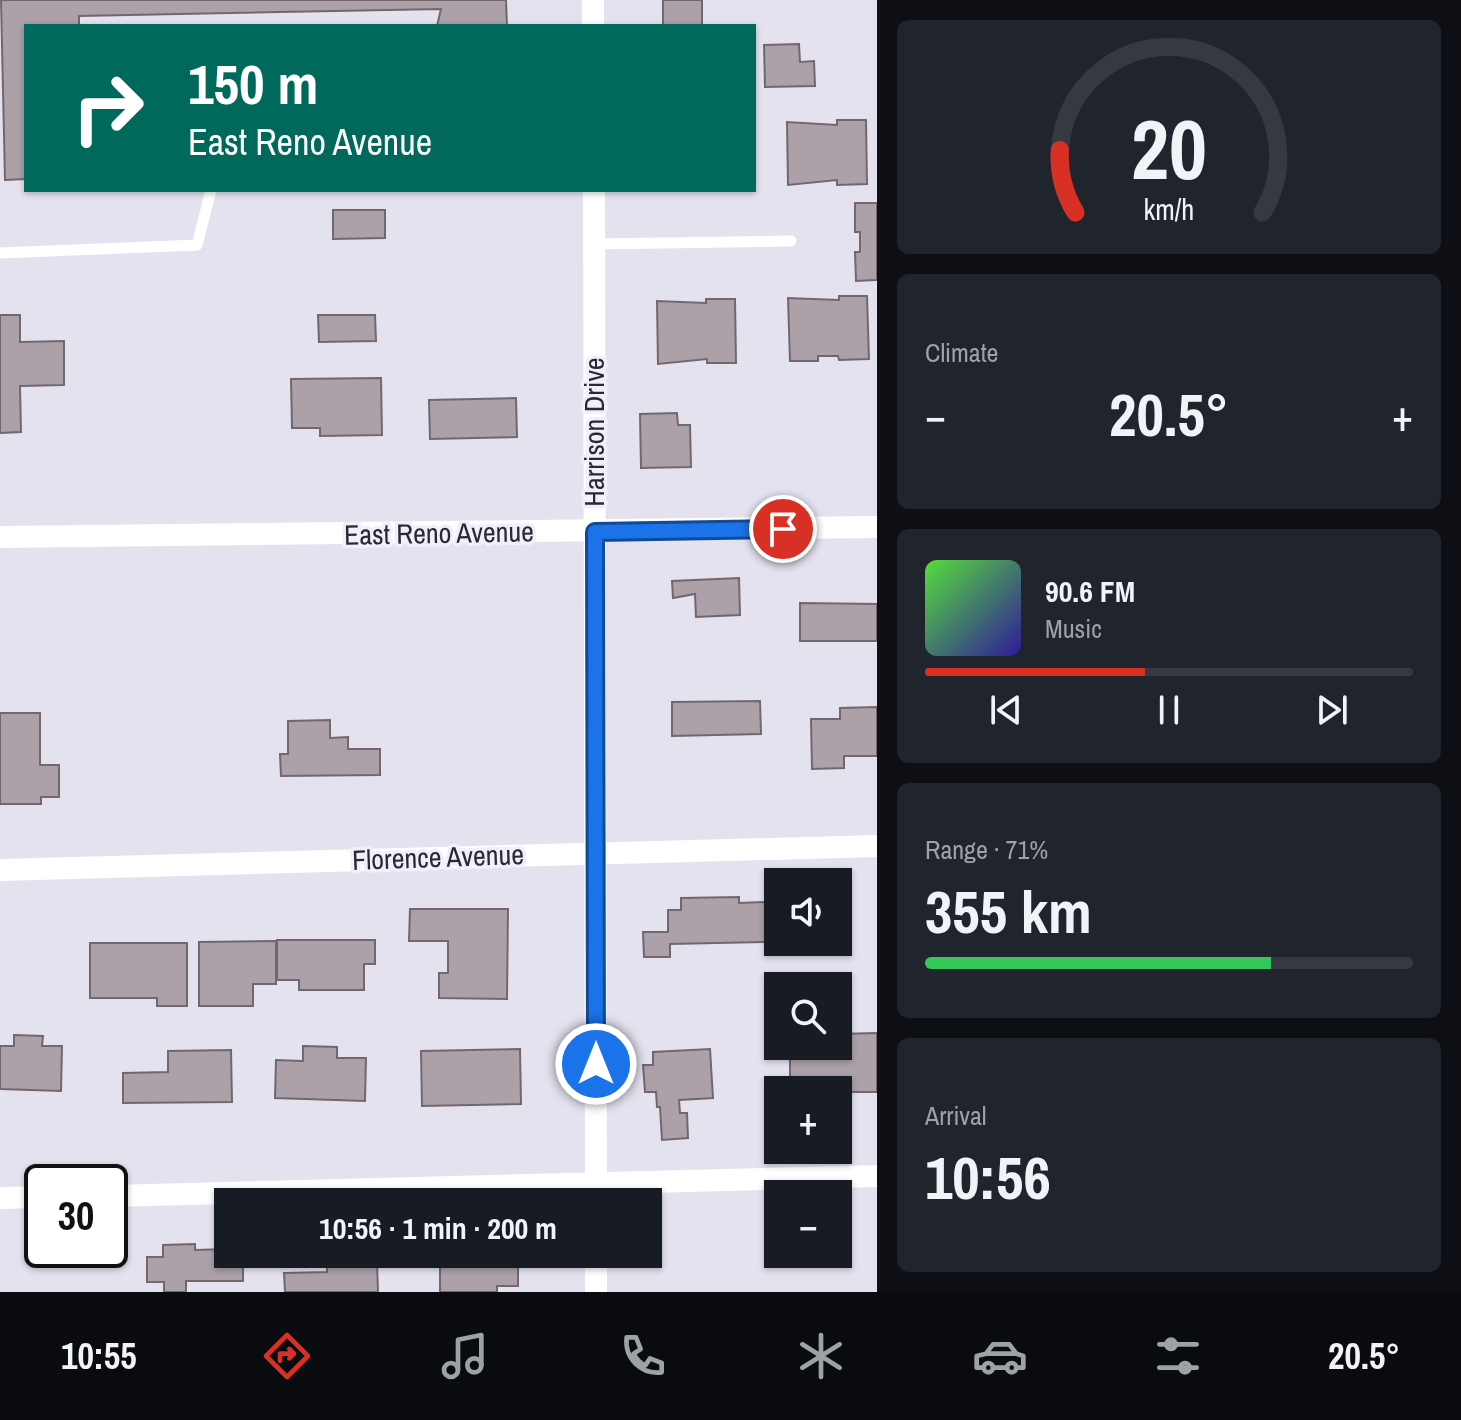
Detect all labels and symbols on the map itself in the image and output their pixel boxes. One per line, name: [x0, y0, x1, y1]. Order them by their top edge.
street label: Harrison Drive: [575, 357, 613, 507]
pin: [749, 495, 817, 563]
street label: East Reno Avenue: [344, 512, 534, 554]
street label: Florence Avenue: [351, 835, 525, 879]
position arrow: [554, 1022, 638, 1106]
speed limit sign: 30: [24, 1164, 128, 1268]

